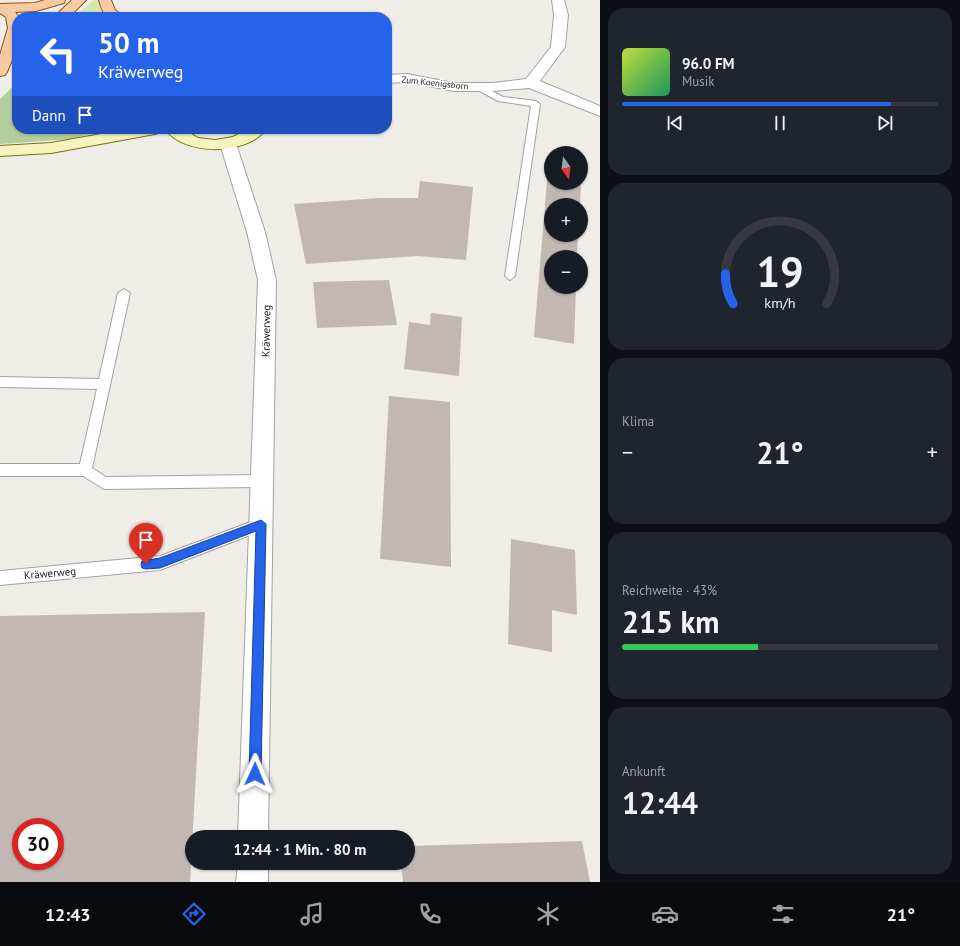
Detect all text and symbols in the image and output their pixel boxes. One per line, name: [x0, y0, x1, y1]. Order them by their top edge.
text: 50 m: [98, 24, 159, 61]
icon: left: [32, 28, 84, 80]
text: 96.0 FM: [682, 54, 735, 73]
text: Kräwerweg: [98, 60, 183, 83]
text: Musik: [682, 73, 714, 90]
street label: Zum Koenigsborn: [401, 74, 469, 91]
icon: arrive: [74, 104, 96, 126]
text: Dann: [32, 106, 66, 125]
icon: previous: [664, 112, 686, 134]
icon: pause: [769, 112, 791, 134]
icon: next: [874, 112, 896, 134]
north arrow: [544, 146, 588, 190]
map controls: [544, 146, 588, 294]
button: +: [544, 198, 588, 242]
text: 19: [756, 245, 804, 298]
button: −: [544, 250, 588, 294]
text: km/h: [764, 293, 796, 312]
street label: Kräwerweg: [259, 305, 273, 357]
text: Klima: [622, 413, 654, 430]
text: 21°: [756, 433, 804, 472]
text: −: [622, 438, 633, 466]
text: +: [927, 438, 938, 466]
pin: [129, 523, 163, 564]
icon: arrive: [135, 529, 157, 551]
street label: Kräwerweg: [23, 564, 77, 582]
text: Reichweite · 43%: [622, 582, 717, 599]
text: 215 km: [622, 602, 720, 641]
position arrow: [234, 753, 276, 795]
text: Ankunft: [622, 763, 665, 780]
text: 12:44: [622, 783, 698, 822]
speed limit sign: 30: [12, 818, 64, 870]
text: 12:44 · 1 Min. · 80 m: [234, 840, 366, 859]
icon: directions: [180, 900, 208, 928]
icon: music: [298, 900, 326, 928]
icon: phone: [416, 900, 444, 928]
icon: climate: [534, 900, 562, 928]
icon: car: [651, 900, 679, 928]
icon: filters: [769, 900, 797, 928]
text: 12:43: [45, 903, 91, 926]
text: 21°: [887, 903, 915, 926]

